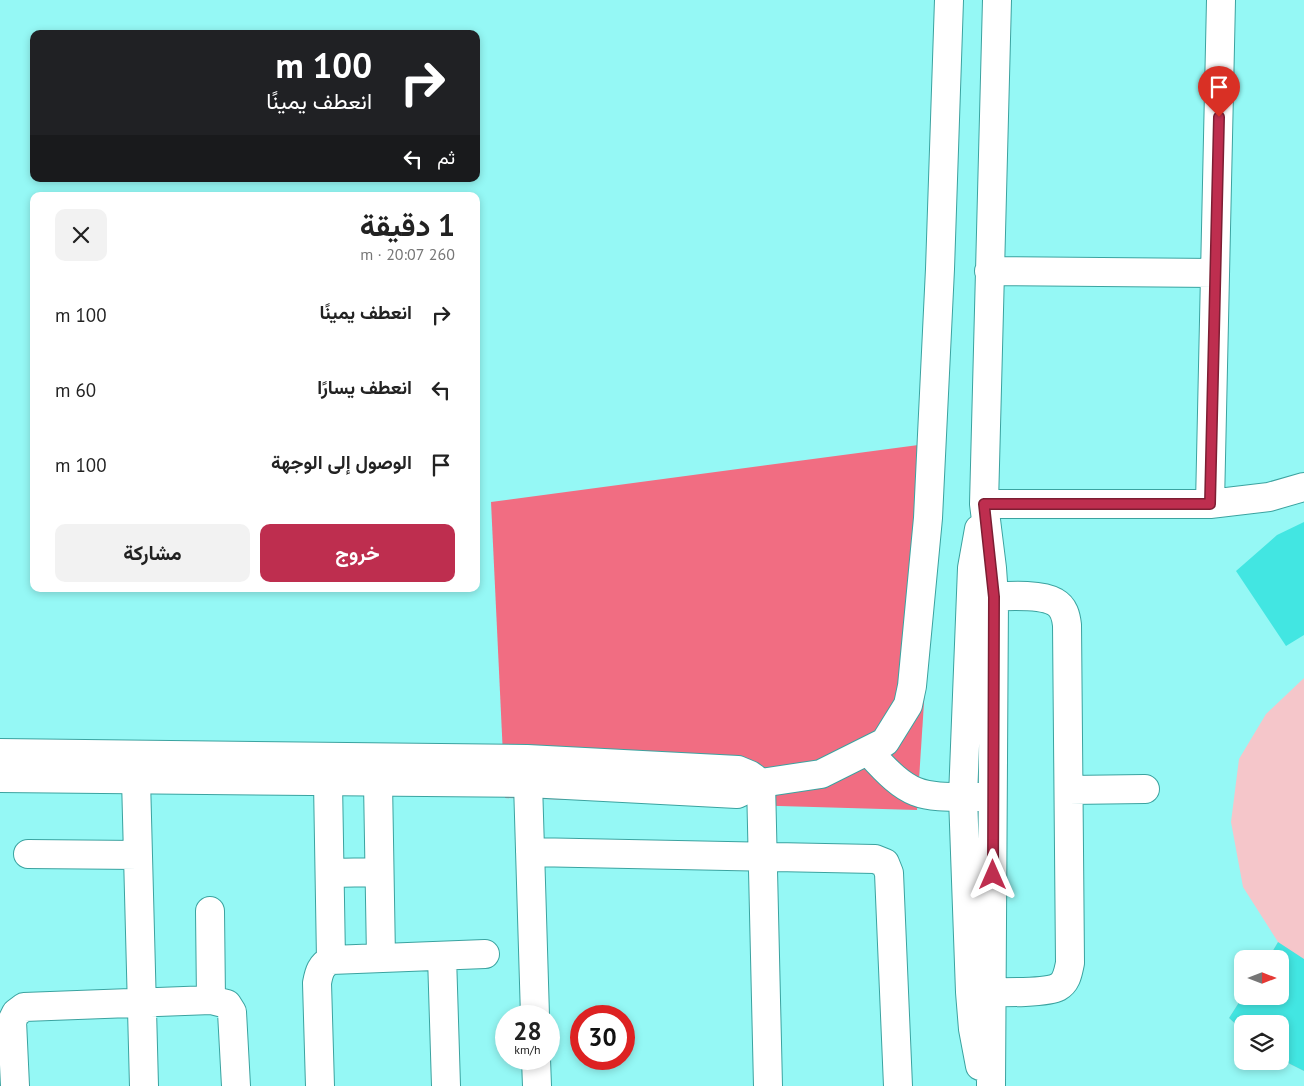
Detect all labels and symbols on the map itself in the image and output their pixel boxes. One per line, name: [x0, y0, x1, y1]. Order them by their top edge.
pin: [1198, 66, 1240, 117]
position arrow: [966, 848, 1018, 900]
north arrow: [1234, 950, 1289, 1005]
speed limit sign: 30: [570, 1005, 635, 1070]

